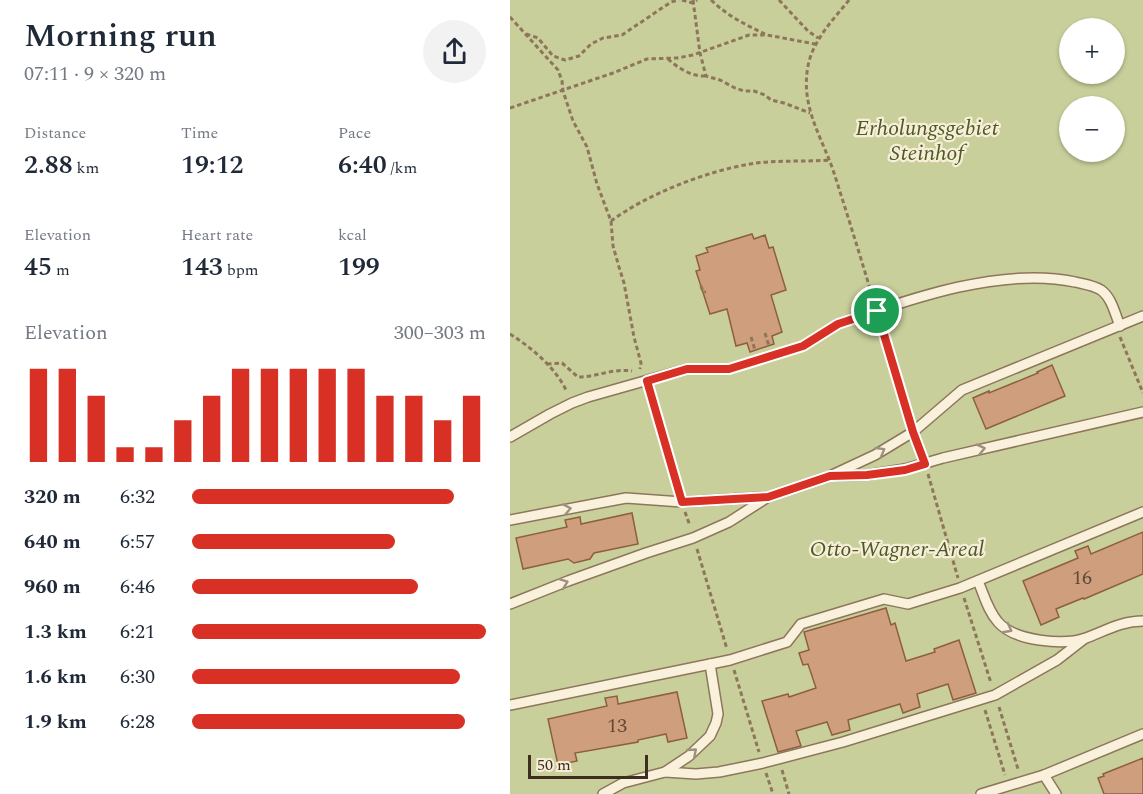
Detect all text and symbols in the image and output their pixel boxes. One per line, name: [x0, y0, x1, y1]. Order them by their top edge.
text: Morning run: [24, 11, 217, 61]
map controls: [1059, 18, 1125, 162]
button: +: [1059, 18, 1125, 84]
button: share: [423, 20, 486, 83]
text: 07:11 · 9 × 320 m: [24, 59, 166, 89]
button: −: [1059, 96, 1125, 162]
park label: Erholungsgebiet Steinhof: [855, 112, 1000, 170]
text: Distance: [24, 121, 86, 145]
text: Time: [181, 121, 218, 145]
text: Pace: [338, 121, 371, 145]
text: 2.88: [24, 145, 73, 185]
text: 19:12: [181, 145, 244, 185]
text: 6:40: [338, 145, 387, 185]
text: km: [73, 156, 99, 180]
text: /km: [387, 156, 417, 180]
text: Elevation: [24, 223, 91, 247]
text: Heart rate: [181, 223, 253, 247]
text: kcal: [338, 223, 367, 247]
text: 45: [24, 247, 52, 287]
text: 143: [181, 247, 223, 287]
text: 199: [338, 247, 380, 287]
text: m: [52, 258, 70, 282]
text: bpm: [223, 258, 259, 282]
pin: [851, 285, 902, 336]
icon: arrive: [860, 294, 893, 327]
text: Elevation: [24, 318, 108, 348]
text: 300–303 m: [394, 318, 486, 348]
one-way arrow: [976, 444, 986, 457]
one-way arrow: [875, 447, 885, 458]
text: 320 m: [24, 482, 81, 512]
text: 6:32: [120, 482, 155, 512]
one-way arrow: [562, 503, 572, 516]
text: 640 m: [24, 527, 81, 557]
text: 6:57: [120, 527, 155, 557]
park label: Otto-Wagner-Areal: [810, 533, 985, 566]
house number: 16: [1072, 563, 1092, 593]
text: 960 m: [24, 572, 81, 602]
text: 6:46: [120, 572, 155, 602]
one-way arrow: [558, 578, 569, 590]
text: 1.3 km: [24, 617, 87, 647]
text: 6:21: [120, 617, 155, 647]
one-way arrow: [1002, 622, 1012, 633]
text: 1.6 km: [24, 662, 87, 692]
text: 6:30: [120, 662, 155, 692]
text: 1.9 km: [24, 707, 87, 737]
text: 6:28: [120, 707, 155, 737]
house number: 13: [607, 711, 627, 741]
one-way arrow: [686, 749, 697, 760]
scale bar: [528, 752, 648, 780]
text: 50 m: [537, 753, 571, 777]

